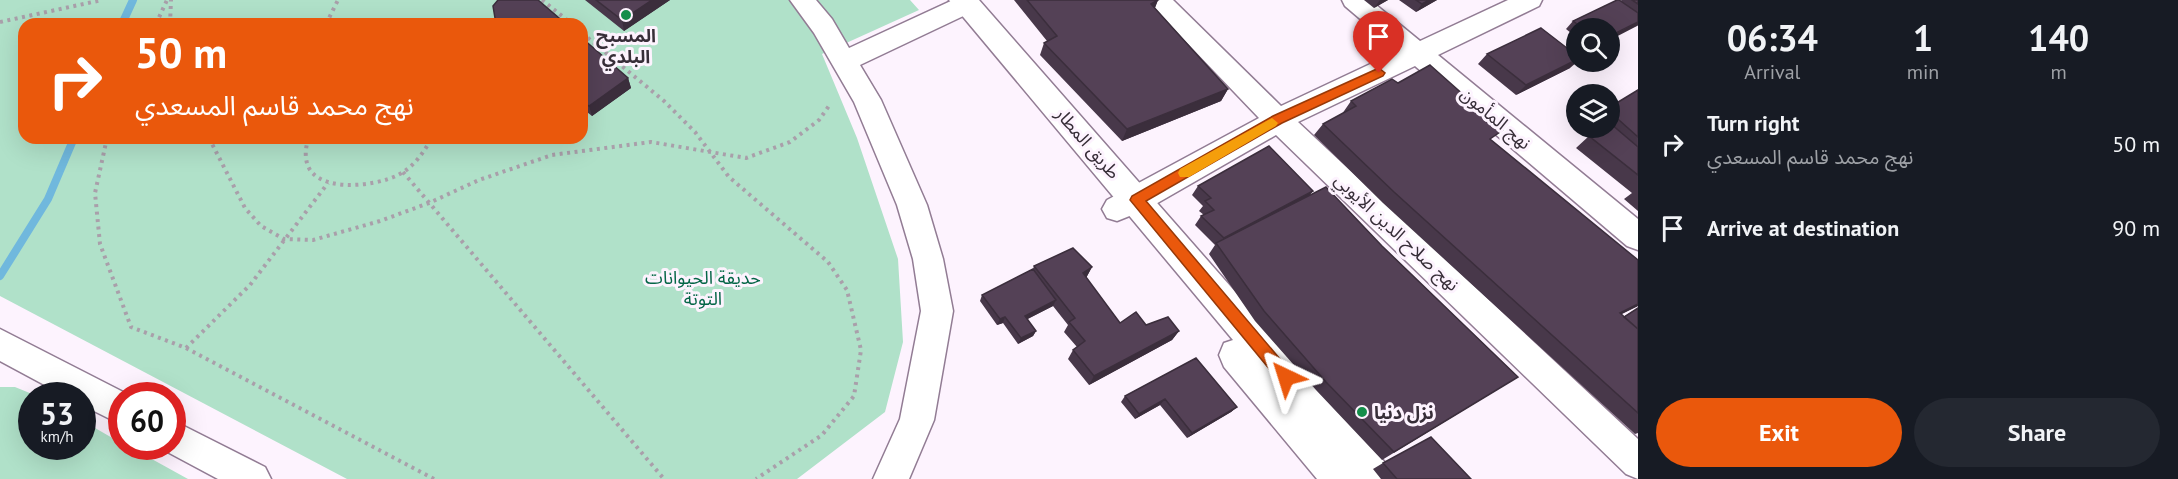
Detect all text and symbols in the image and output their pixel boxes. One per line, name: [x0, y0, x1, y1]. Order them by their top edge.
marker: المسبح البلدي: [619, 8, 633, 22]
pin: [1353, 11, 1404, 73]
text: 06:34: [1727, 14, 1818, 61]
text: 1: [1913, 14, 1933, 61]
text: 140: [2028, 14, 2089, 61]
map controls: [1566, 18, 1620, 138]
button: search: [1566, 18, 1620, 72]
icon: arrive: [1362, 20, 1395, 53]
place label: المسبح البلدي: [596, 24, 656, 71]
text: 50 m: [135, 25, 227, 80]
icon: right: [36, 42, 114, 120]
text: Arrival: [1744, 59, 1800, 85]
text: min: [1907, 59, 1939, 85]
text: m: [2051, 59, 2067, 85]
street label: نهج المأمون: [1455, 82, 1536, 156]
button: layers: [1566, 84, 1620, 138]
text: نهج محمد قاسم المسعدي: [135, 88, 414, 122]
street label: طريق المطار: [1050, 102, 1125, 184]
text: Turn right: [1707, 109, 1799, 137]
icon: right: [1656, 128, 1689, 161]
text: 50 m: [2112, 130, 2160, 158]
text: نهج محمد قاسم المسعدي: [1707, 144, 1913, 170]
street label: نهج صلاح الدين الأيوبي: [1328, 168, 1464, 297]
icon: arrive: [1656, 212, 1689, 245]
text: Arrive at destination: [1707, 214, 1899, 242]
text: 90 m: [2112, 214, 2160, 242]
park label: حديقة الحيوانات التوتة: [645, 266, 761, 310]
position arrow: [1254, 345, 1318, 409]
speed limit sign: 60: [108, 382, 186, 460]
text: 53: [40, 394, 74, 433]
button: Exit: [1656, 398, 1902, 467]
button: Share: [1914, 398, 2160, 467]
place label: نزل دنيا: [1374, 401, 1434, 424]
marker: نزل دنيا: [1355, 405, 1369, 419]
text: km/h: [41, 427, 73, 446]

